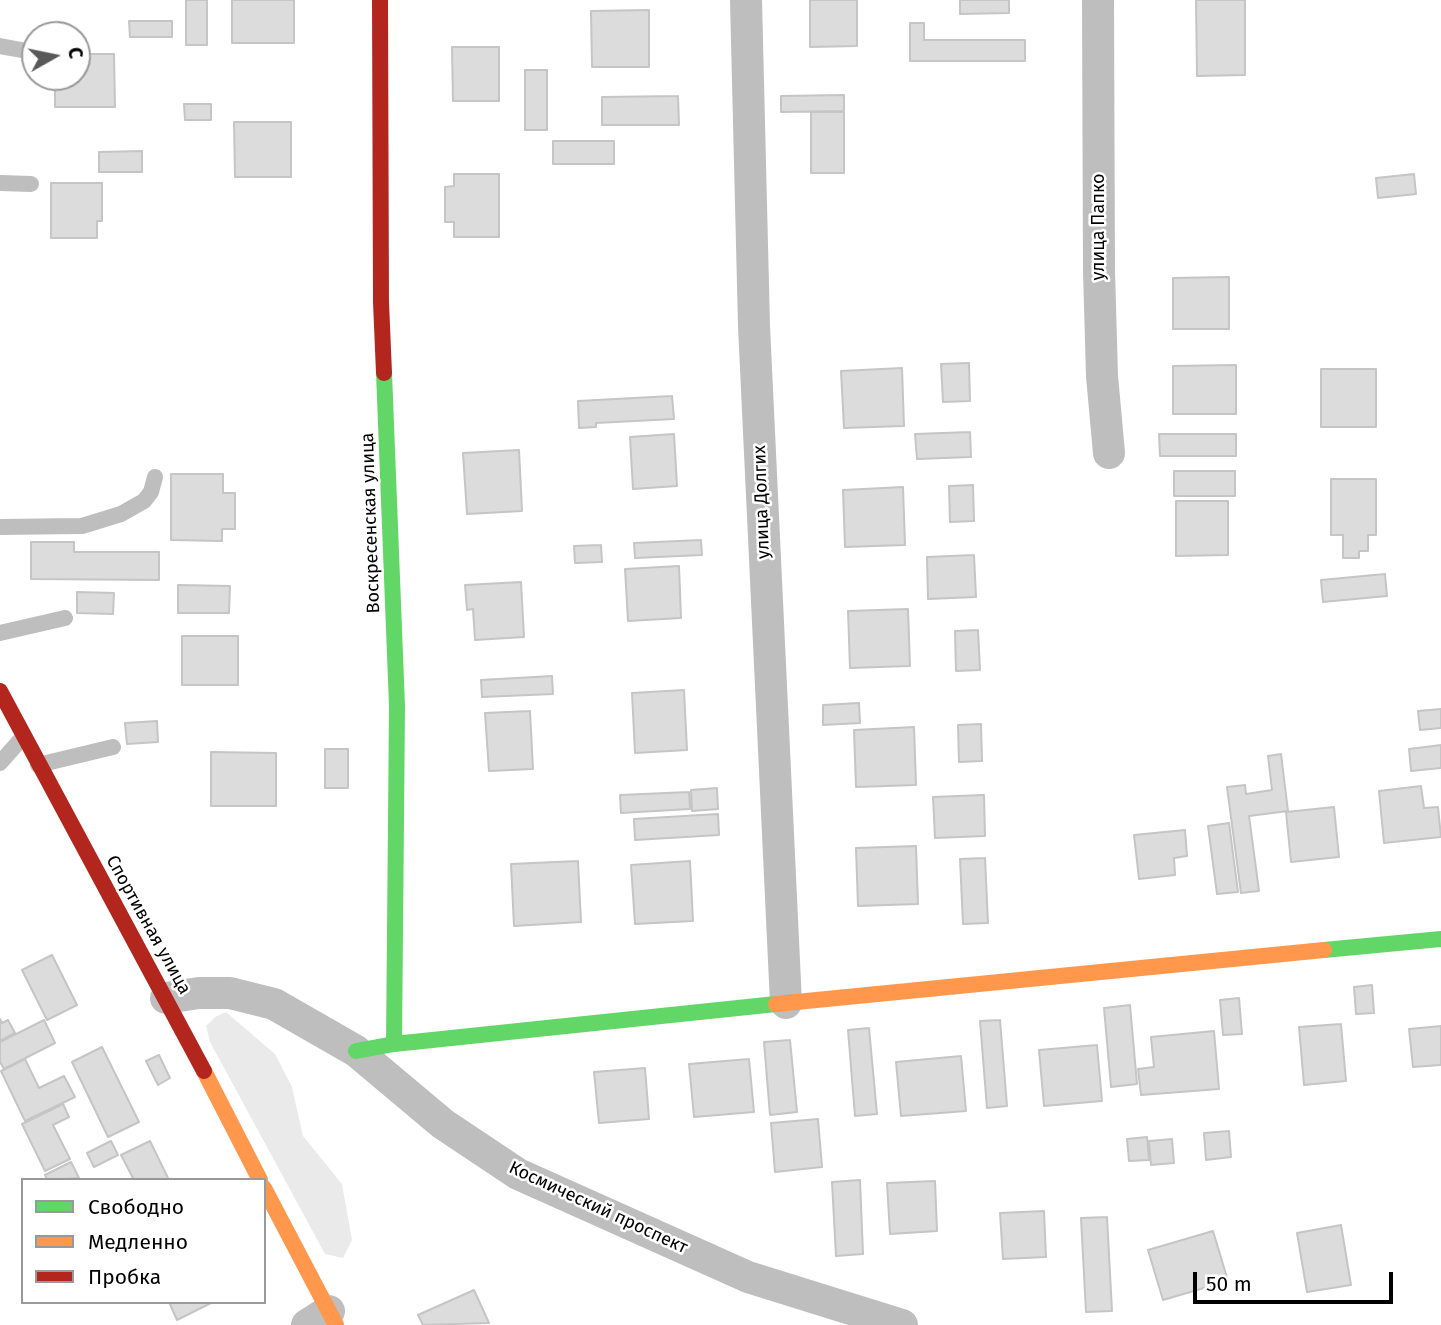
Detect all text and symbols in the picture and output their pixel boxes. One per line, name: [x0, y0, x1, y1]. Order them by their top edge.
north arrow: [21, 21, 91, 91]
text: С: [63, 46, 87, 60]
street label: улица Папко: [1088, 173, 1110, 281]
street label: Воскресенская улица: [357, 432, 385, 614]
street label: улица Долгих: [749, 445, 775, 559]
street label: Спортивная улица: [101, 852, 195, 998]
street label: Космический проспект: [505, 1157, 691, 1259]
legend: [21, 1178, 266, 1304]
text: Свободно: [88, 1194, 184, 1220]
text: Медленно: [88, 1229, 188, 1255]
scale bar: [1196, 1258, 1396, 1302]
text: Пробка: [88, 1264, 161, 1290]
text: 50 m: [1206, 1271, 1252, 1297]

